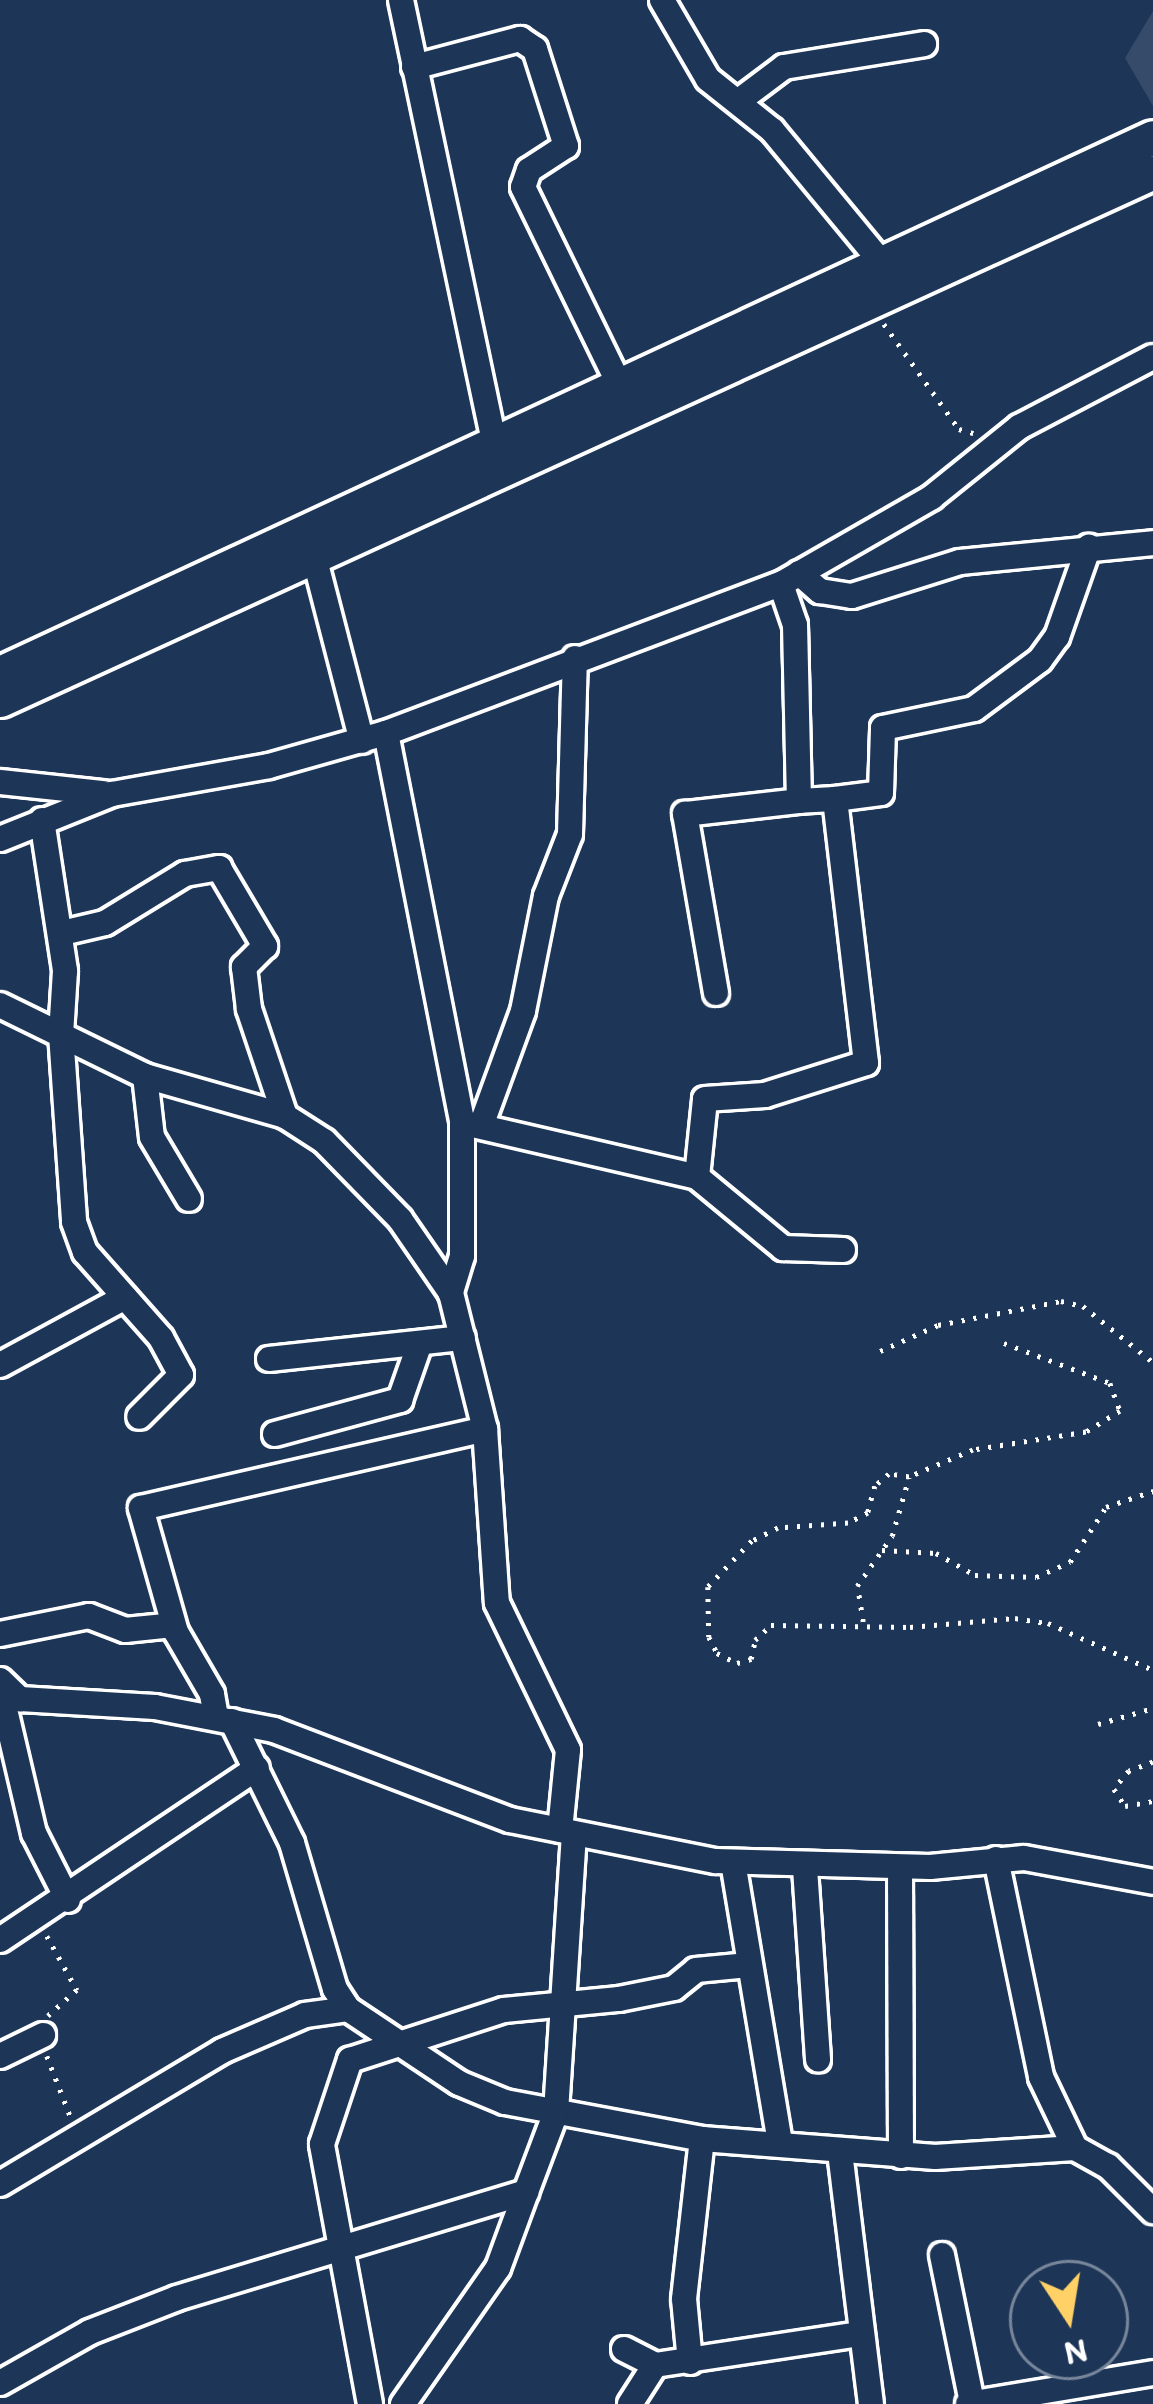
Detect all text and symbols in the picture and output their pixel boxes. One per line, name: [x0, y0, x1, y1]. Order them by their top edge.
north arrow: [1009, 2260, 1129, 2380]
text: N: [1061, 2331, 1091, 2374]

